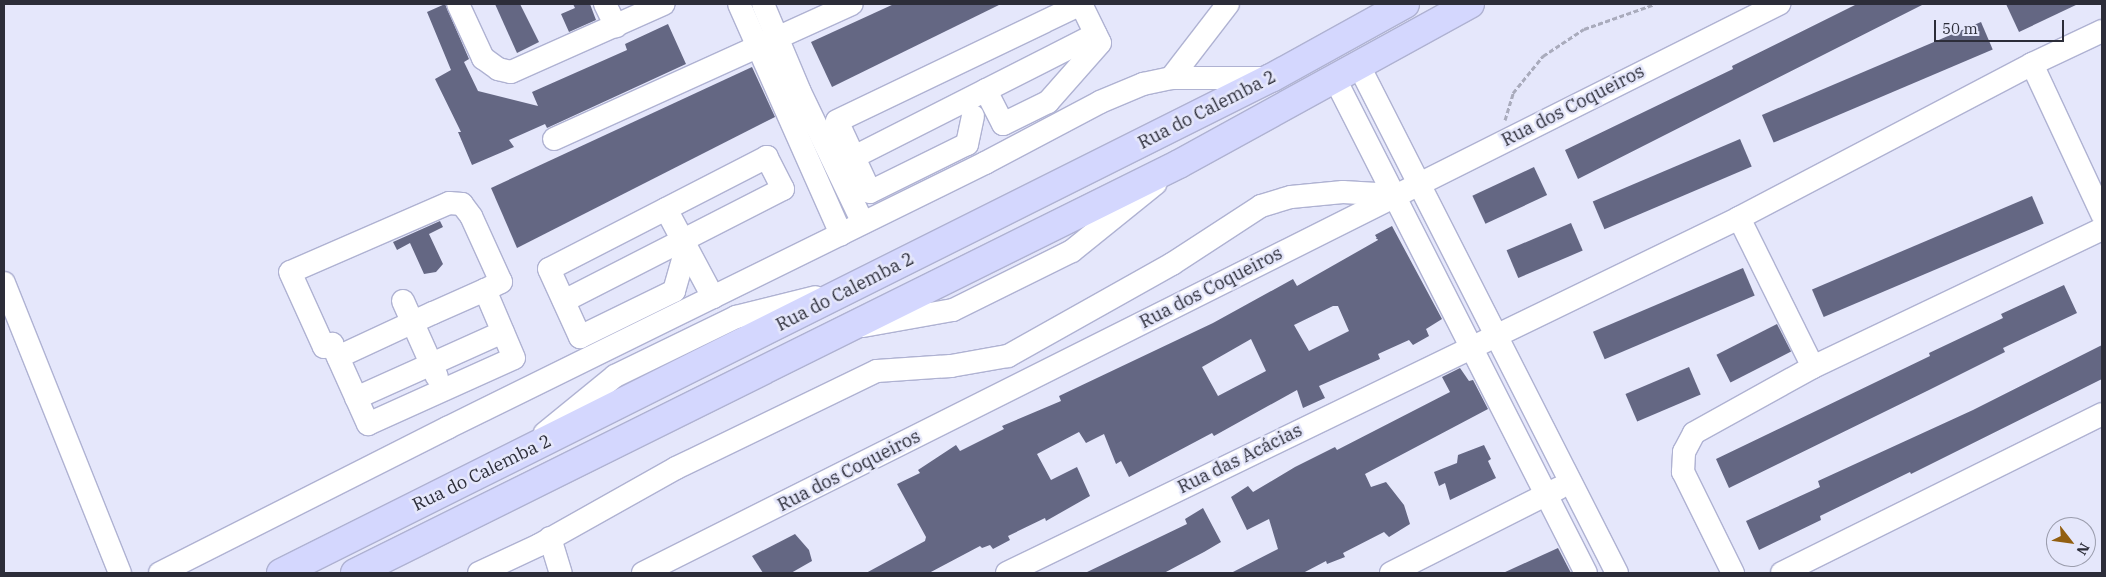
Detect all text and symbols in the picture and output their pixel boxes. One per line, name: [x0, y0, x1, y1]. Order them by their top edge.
scale bar: [1936, 10, 2066, 42]
text: 50 m: [1942, 19, 1978, 38]
street label: Rua dos Coqueiros: [1498, 61, 1648, 151]
street label: Rua do Calemba 2: [1135, 66, 1279, 154]
street label: Rua dos Coqueiros: [1136, 243, 1286, 333]
street label: Rua do Calemba 2: [773, 248, 917, 336]
street label: Rua das Acácias: [1174, 420, 1306, 498]
street label: Rua dos Coqueiros: [774, 426, 924, 516]
street label: Rua do Calemba 2: [409, 430, 555, 516]
north arrow: [2046, 517, 2096, 567]
text: N: [2073, 540, 2094, 558]

